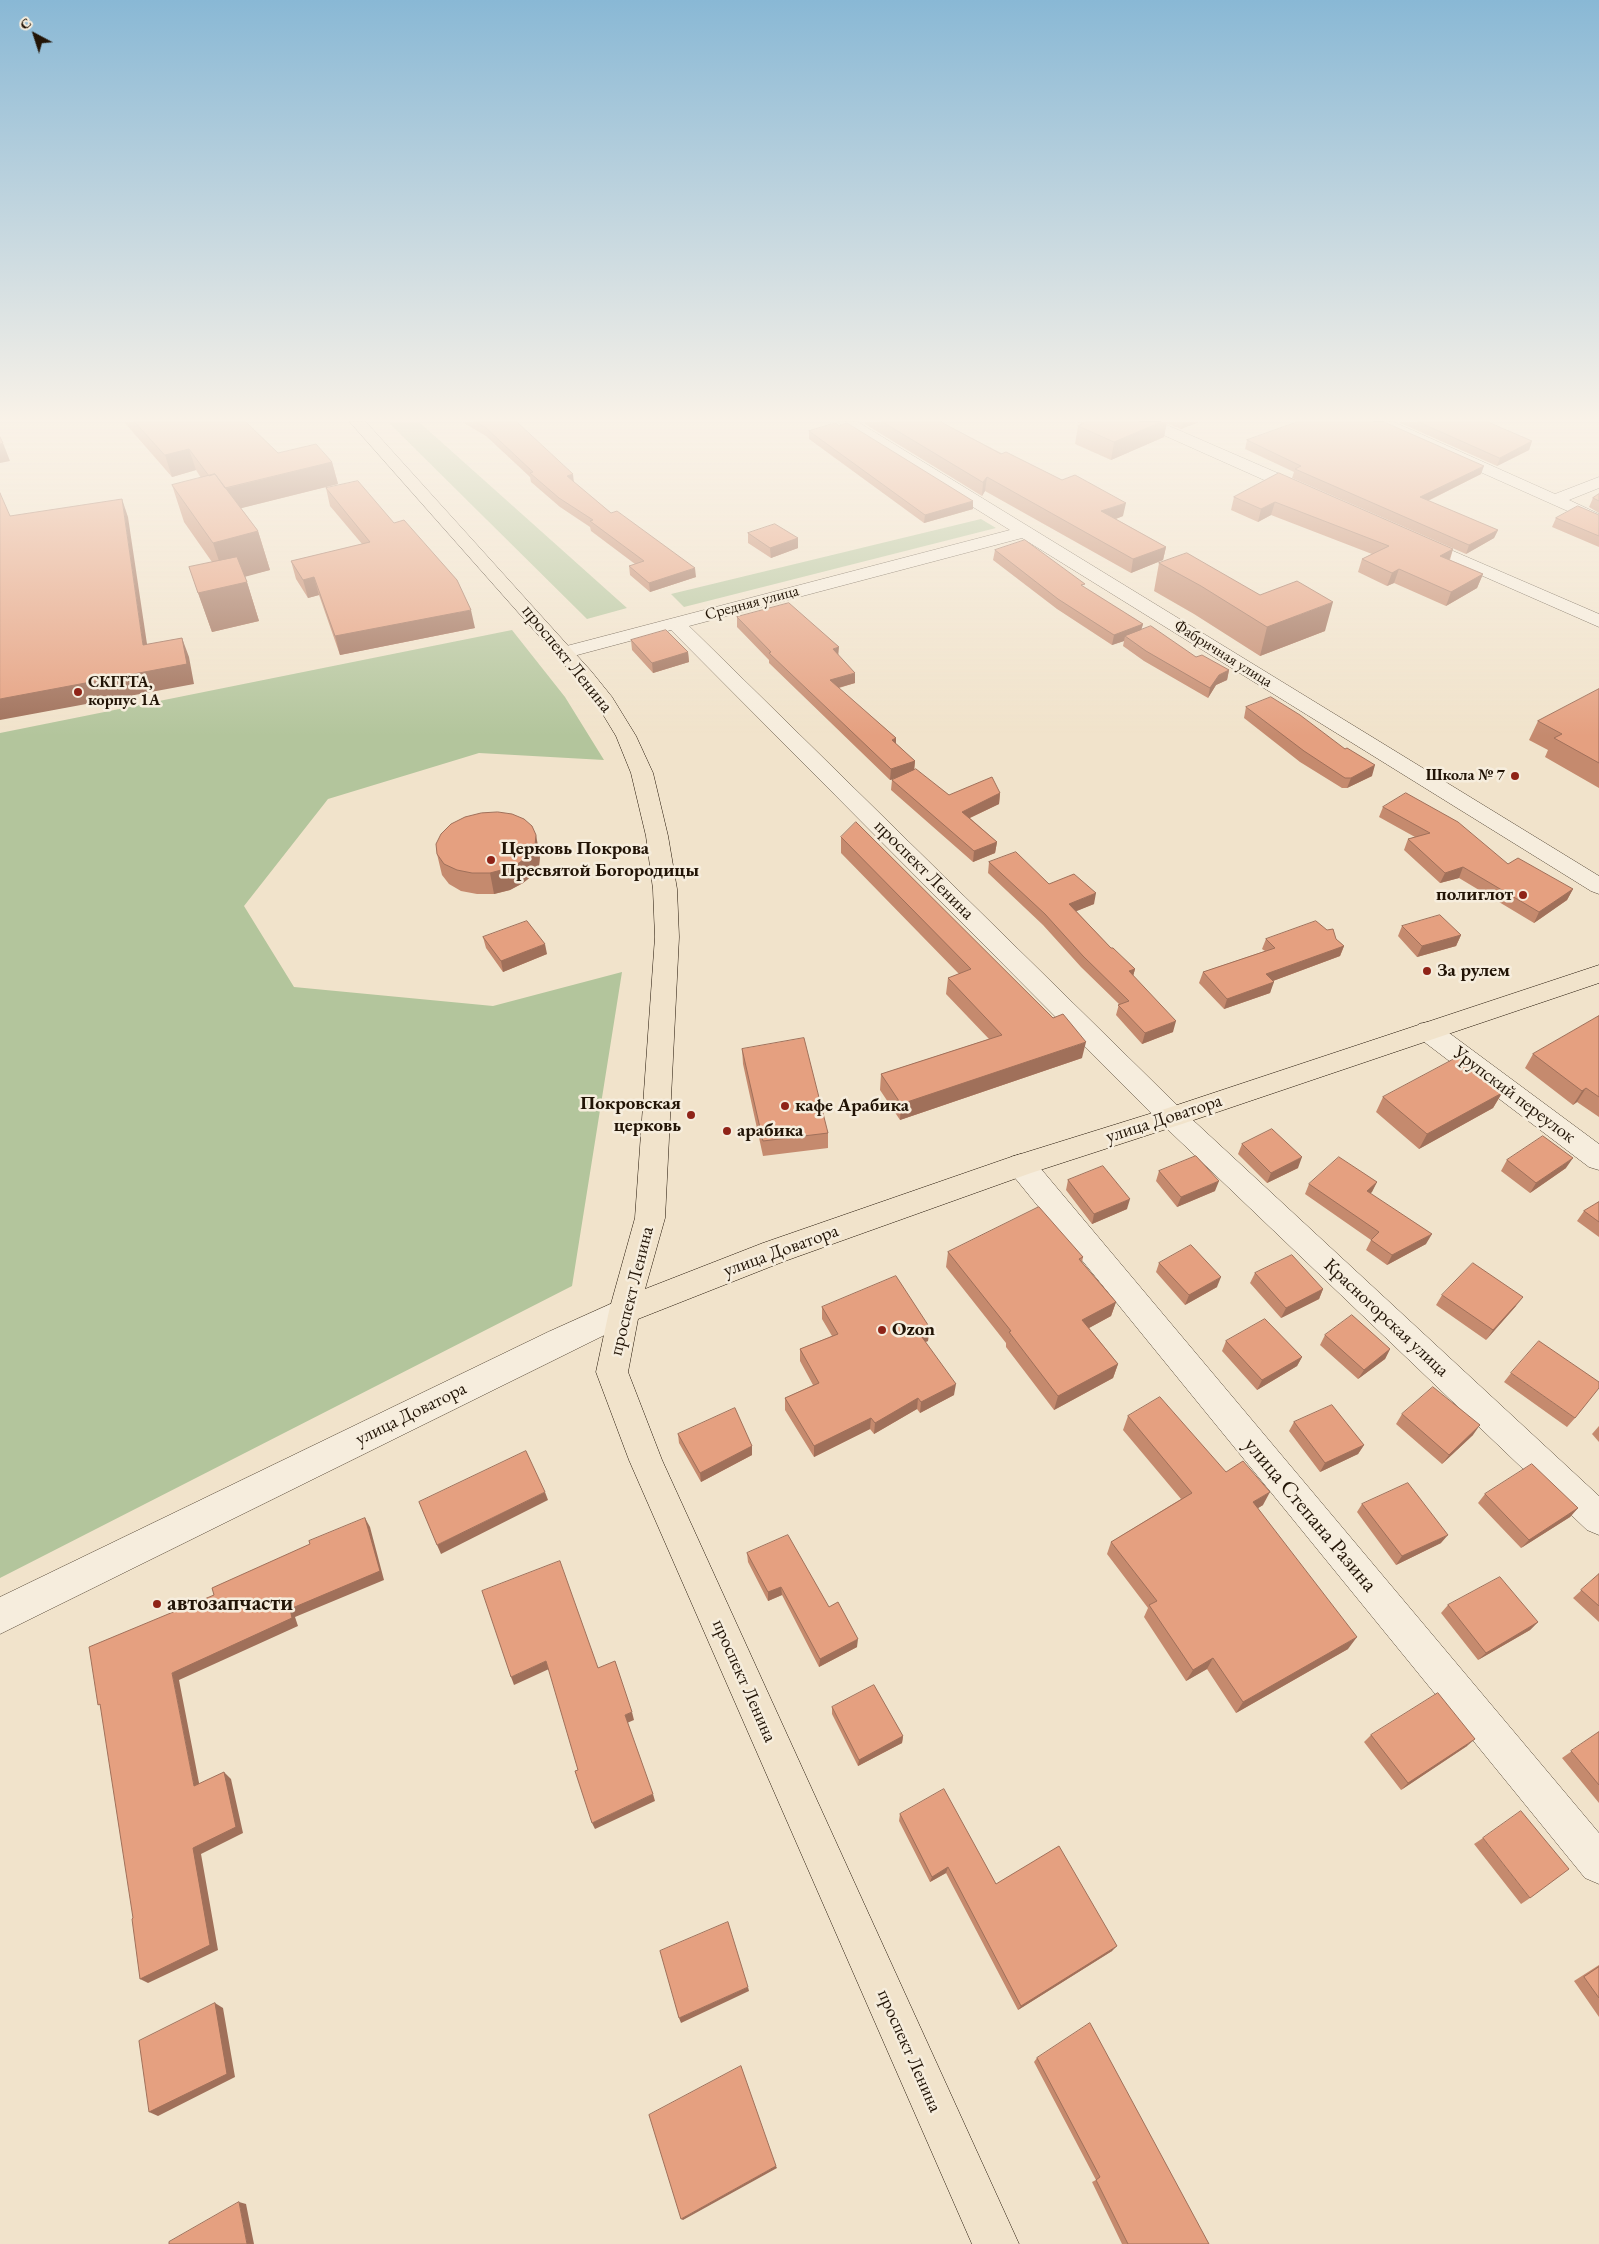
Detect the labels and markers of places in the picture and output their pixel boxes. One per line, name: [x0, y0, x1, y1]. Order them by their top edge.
place label: СКГГТА, корпус 1А: [88, 673, 160, 711]
marker: СКГГТА, корпус 1А: [72, 686, 84, 698]
place label: Школа № 7: [1426, 766, 1505, 786]
marker: Школа № 7: [1509, 770, 1521, 782]
place label: Церковь Покрова Пресвятой Богородицы: [501, 838, 699, 882]
marker: Церковь Покрова Пресвятой Богородицы: [485, 854, 497, 866]
place label: полиглот: [1436, 884, 1513, 906]
marker: полиглот: [1517, 889, 1529, 901]
place label: За рулем: [1437, 960, 1510, 982]
marker: За рулем: [1421, 965, 1433, 977]
place label: Покровская церковь: [580, 1093, 681, 1137]
place label: кафе Арабика: [795, 1095, 909, 1117]
marker: кафе Арабика: [779, 1100, 791, 1112]
marker: Покровская церковь: [685, 1109, 697, 1121]
place label: арабика: [737, 1120, 803, 1142]
marker: арабика: [721, 1125, 733, 1137]
place label: Ozon: [892, 1319, 935, 1341]
marker: Ozon: [876, 1324, 888, 1336]
place label: автозапчасти: [167, 1591, 293, 1617]
marker: автозапчасти: [151, 1598, 163, 1610]

